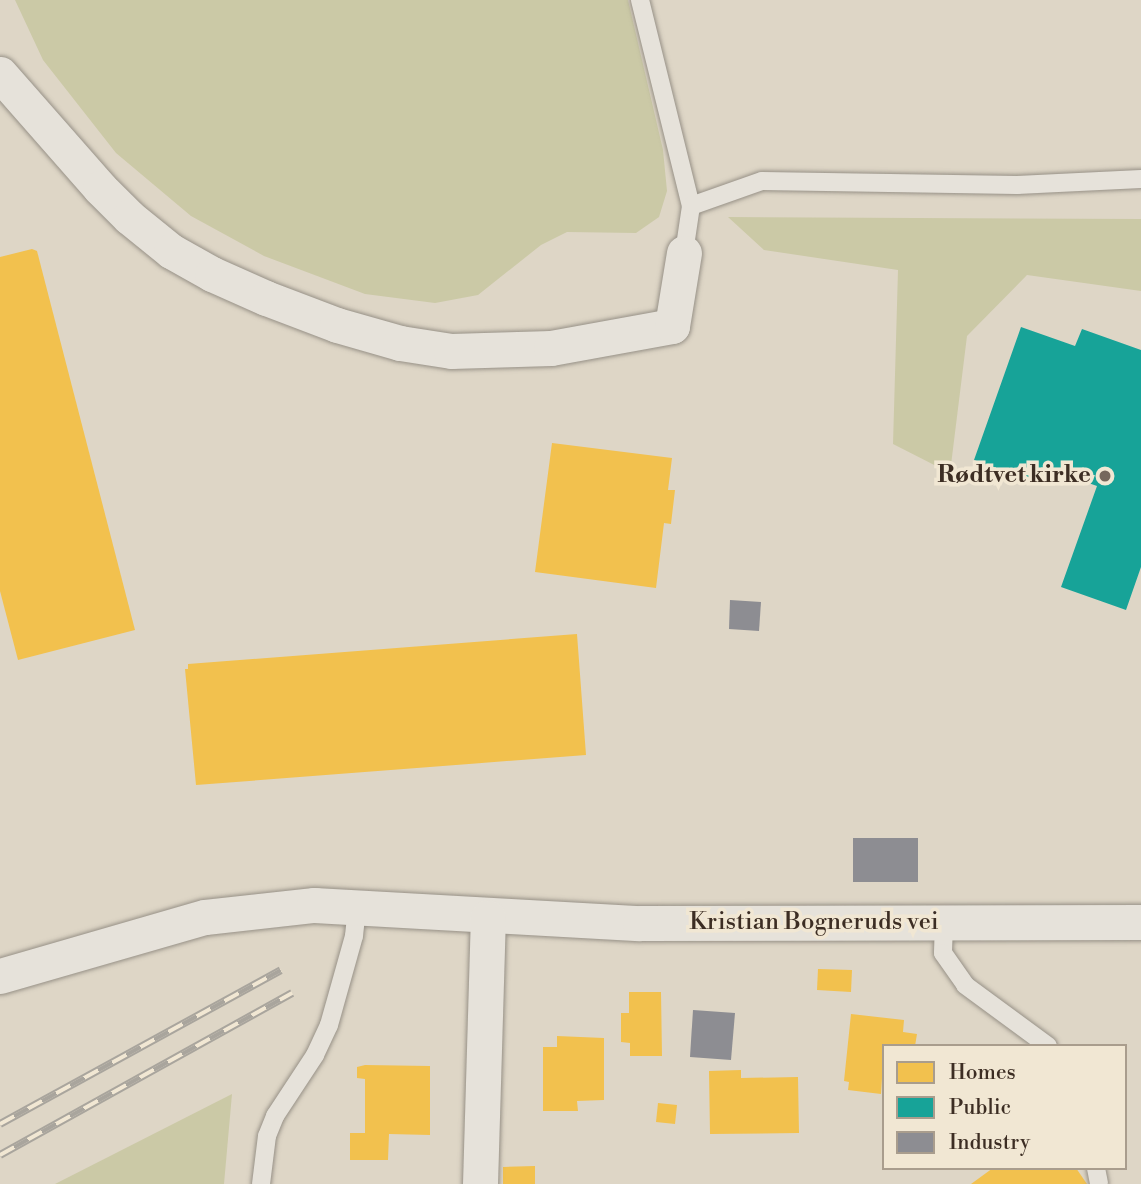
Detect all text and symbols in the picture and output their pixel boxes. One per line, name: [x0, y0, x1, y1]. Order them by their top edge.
place label: Rødtvet kirke: [937, 462, 1091, 490]
marker: Rødtvet kirke: [1097, 468, 1113, 484]
street label: Kristian Bogneruds vei: [689, 909, 939, 937]
legend: [882, 1044, 1127, 1170]
text: Homes: [949, 1060, 1016, 1086]
text: Public: [949, 1095, 1011, 1121]
text: Industry: [949, 1130, 1030, 1156]

